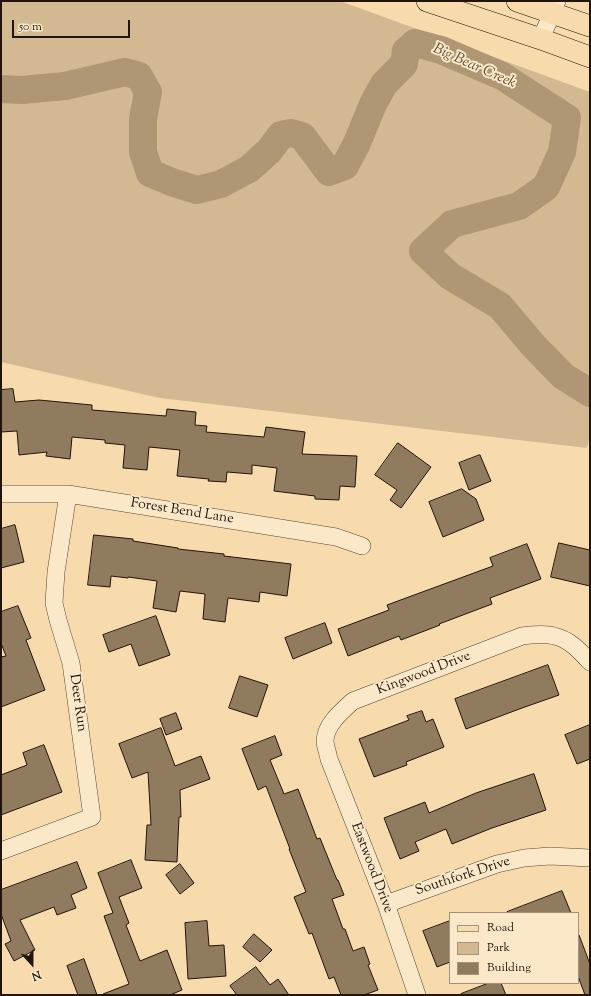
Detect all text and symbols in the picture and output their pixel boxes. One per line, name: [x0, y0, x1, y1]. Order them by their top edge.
scale bar: [14, 12, 132, 38]
text: 50 m: [19, 18, 42, 36]
water label: Big Bear Creek: [430, 41, 518, 93]
street label: Forest Bend Lane: [129, 496, 235, 528]
street label: Kingwood Drive: [375, 648, 473, 700]
street label: Deer Run: [65, 673, 89, 733]
street label: Eastwood Drive: [346, 821, 396, 915]
street label: Southfork Drive: [413, 854, 513, 900]
legend: [449, 912, 579, 984]
text: Road: [487, 919, 514, 937]
text: Park: [487, 939, 510, 957]
north arrow: [12, 944, 52, 984]
text: Building: [487, 959, 531, 977]
text: N: [29, 966, 43, 984]

